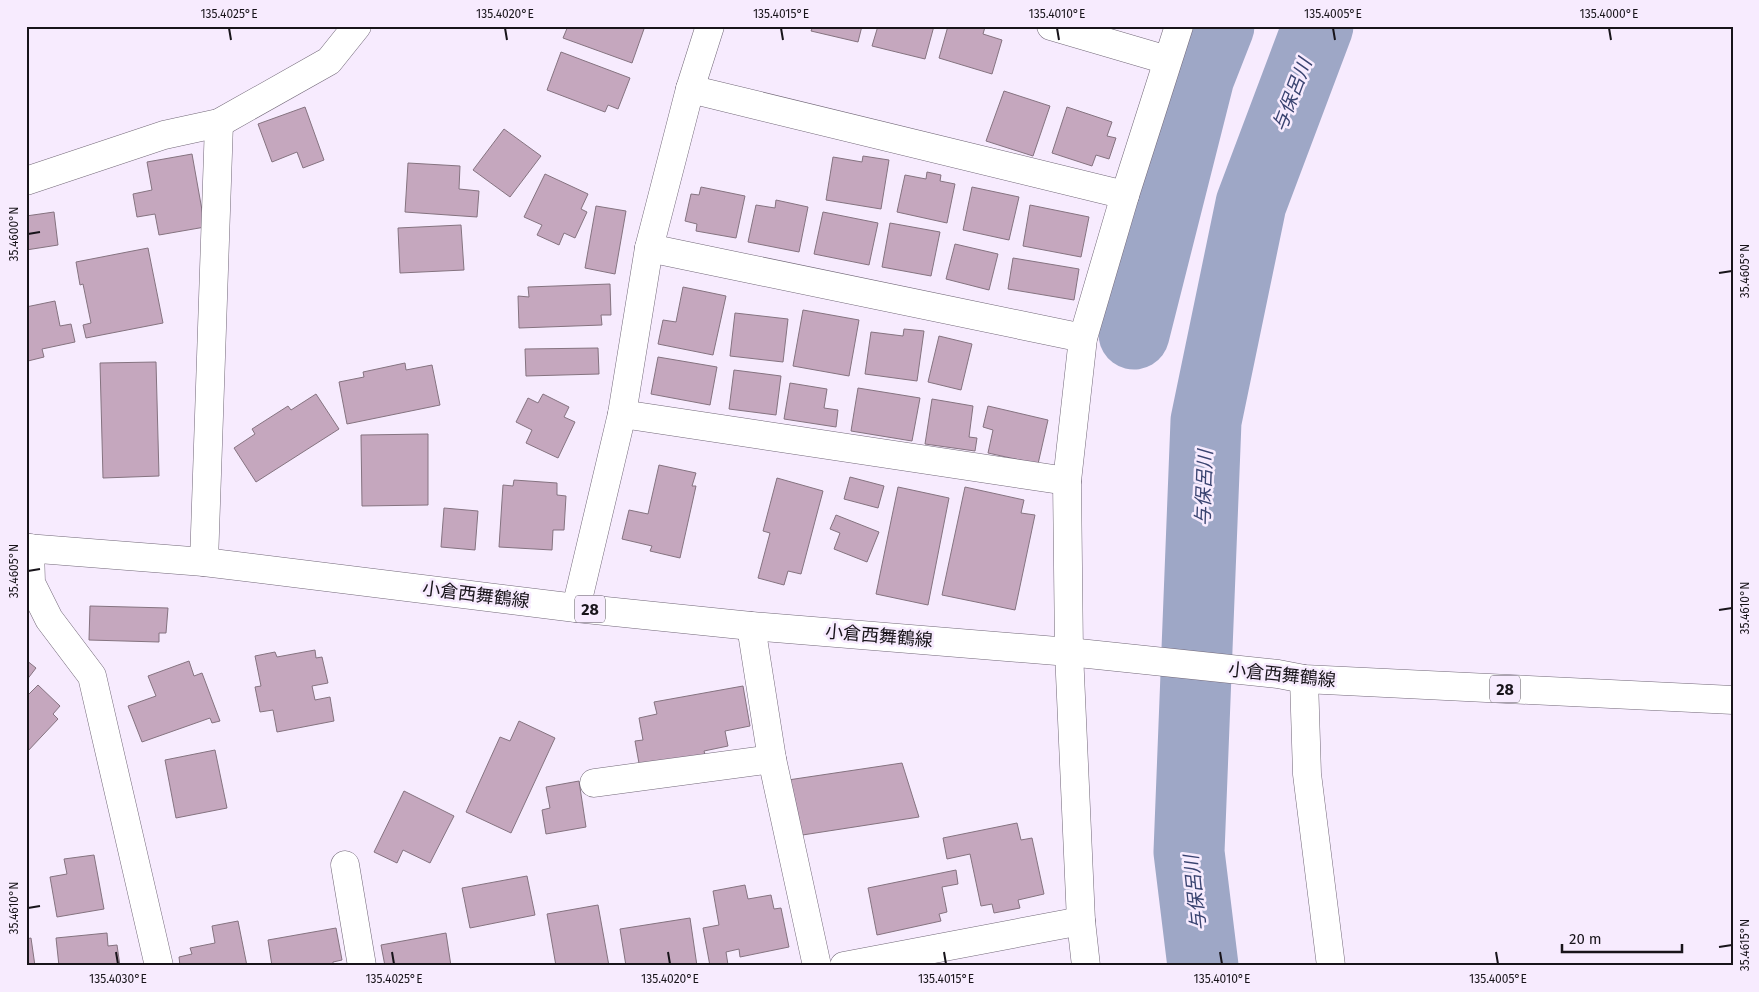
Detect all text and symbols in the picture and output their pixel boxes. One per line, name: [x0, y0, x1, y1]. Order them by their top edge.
text: 135.4025°E: [200, 7, 258, 21]
text: 135.4020°E: [476, 7, 534, 21]
text: 135.4015°E: [753, 7, 809, 21]
text: 135.4010°E: [1028, 7, 1086, 21]
text: 135.4005°E: [1304, 7, 1362, 21]
text: 135.4000°E: [1580, 7, 1638, 21]
water label: 与保呂川: [1268, 54, 1317, 135]
text: 35.4600°N: [7, 206, 21, 262]
text: 35.4605°N: [1738, 244, 1752, 298]
water label: 与保呂川: [1191, 448, 1217, 526]
text: 35.4605°N: [7, 544, 21, 598]
street label: 小倉西舞鶴線: [421, 578, 531, 612]
text: 35.4610°N: [1738, 581, 1752, 635]
road number: 28: [575, 596, 605, 622]
street label: 小倉西舞鶴線: [824, 620, 934, 652]
street label: 小倉西舞鶴線: [1227, 658, 1337, 692]
road number: 28: [1490, 676, 1520, 702]
water label: 与保呂川: [1179, 852, 1210, 932]
text: 35.4610°N: [7, 881, 21, 935]
text: 35.4615°N: [1738, 919, 1752, 971]
scale bar: [1562, 922, 1682, 954]
text: 20 m: [1569, 930, 1602, 948]
text: 135.4030°E: [89, 972, 147, 986]
text: 135.4025°E: [365, 972, 423, 986]
text: 135.4020°E: [641, 972, 699, 986]
text: 135.4015°E: [918, 972, 974, 986]
text: 135.4010°E: [1193, 972, 1251, 986]
text: 135.4005°E: [1469, 972, 1527, 986]

